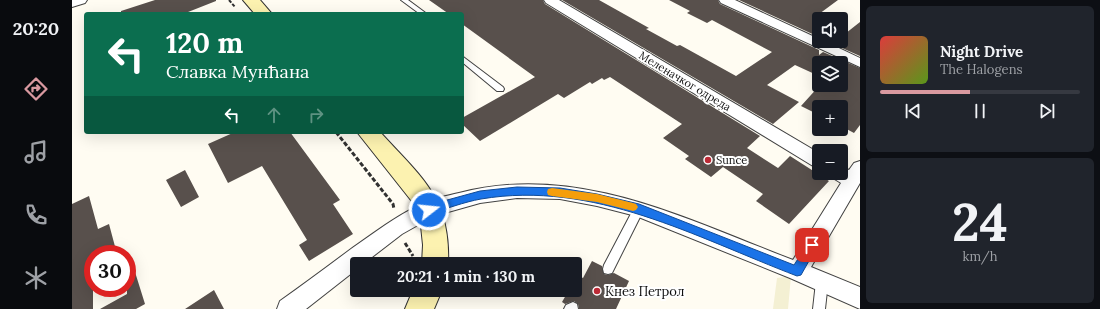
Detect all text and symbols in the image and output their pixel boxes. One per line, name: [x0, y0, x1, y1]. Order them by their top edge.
map controls: [812, 12, 848, 180]
button: sound: [812, 12, 848, 48]
text: 20:20: [13, 17, 59, 40]
text: 120 m: [166, 25, 243, 61]
icon: left: [100, 28, 152, 80]
text: Night Drive: [940, 42, 1023, 61]
street label: Меленачког одреда: [636, 48, 734, 114]
button: layers: [812, 56, 848, 92]
text: Славка Мунћана: [166, 60, 309, 83]
text: The Halogens: [940, 61, 1023, 78]
icon: directions: [22, 75, 50, 103]
button: +: [812, 100, 848, 136]
icon: previous: [902, 100, 924, 122]
icon: pause: [969, 100, 991, 122]
icon: next: [1036, 100, 1058, 122]
icon: left: [221, 104, 243, 126]
icon: ahead: [263, 104, 285, 126]
icon: right: [305, 104, 327, 126]
icon: music: [22, 138, 50, 166]
button: −: [812, 144, 848, 180]
place label: Sunce: [716, 153, 747, 167]
marker: Sunce: [703, 155, 713, 165]
position arrow: [408, 189, 450, 231]
text: 24: [952, 189, 1008, 255]
icon: phone: [22, 201, 50, 229]
pin: [795, 228, 829, 262]
icon: arrive: [801, 234, 823, 256]
speed limit sign: 30: [84, 245, 136, 297]
text: km/h: [962, 248, 998, 265]
icon: climate: [22, 264, 50, 292]
text: 20:21 · 1 min · 130 m: [397, 267, 535, 286]
place label: Кнез Петрол: [605, 283, 685, 300]
marker: Кнез Петрол: [592, 286, 602, 296]

